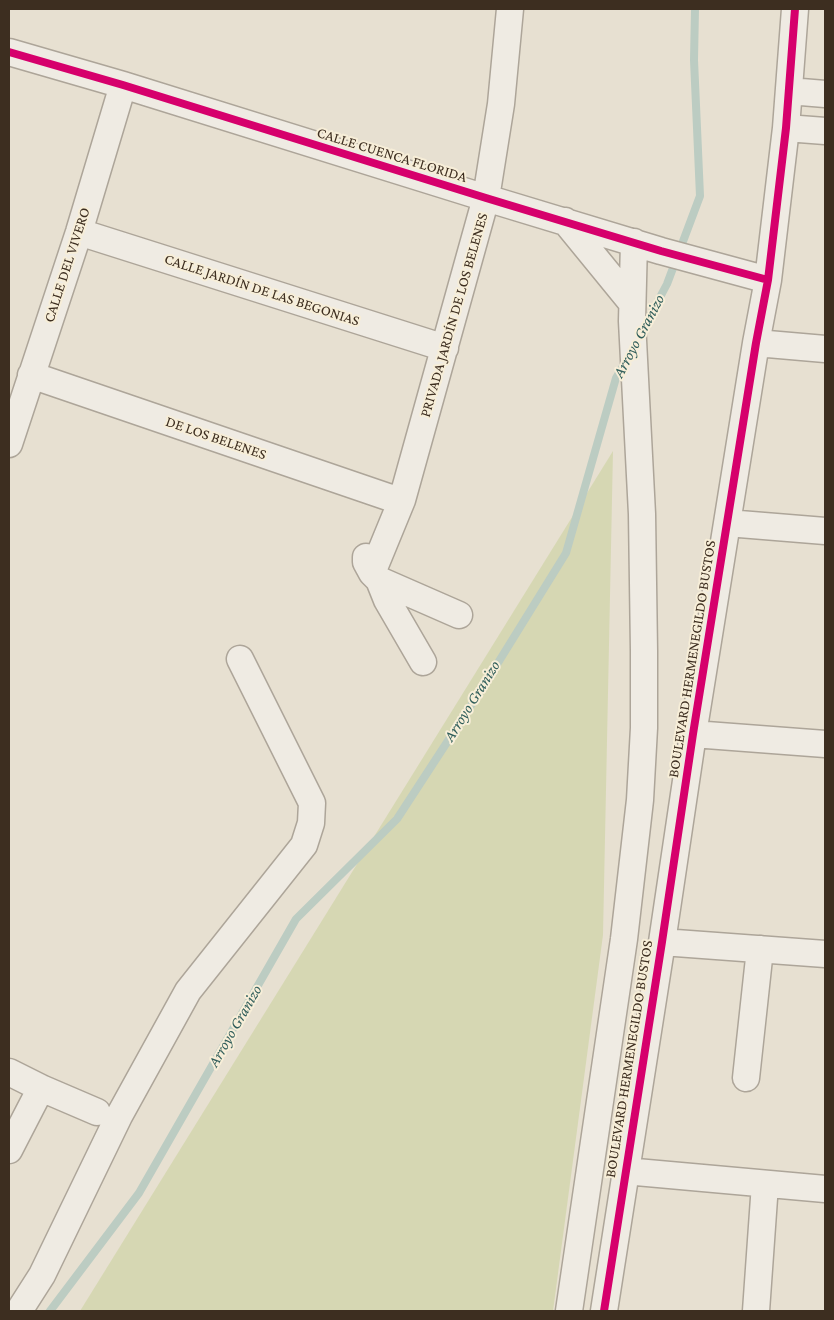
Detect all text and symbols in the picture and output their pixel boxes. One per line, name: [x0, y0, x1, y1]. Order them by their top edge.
street label: CALLE CUENCA FLORIDA: [315, 124, 469, 186]
street label: CALLE DEL VIVERO: [40, 205, 94, 325]
street label: PRIVADA JARDÍN DE LOS BELENES: [416, 211, 492, 419]
street label: CALLE JARDÍN DE LAS BEGONIAS: [162, 250, 362, 330]
water label: Arroyo Granizo: [609, 291, 669, 381]
street label: DE LOS BELENES: [163, 412, 269, 464]
street label: BOULEVARD HERMENEGILDO BUSTOS: [664, 539, 720, 779]
water label: Arroyo Granizo: [440, 657, 504, 745]
street label: BOULEVARD HERMENEGILDO BUSTOS: [601, 939, 657, 1179]
water label: Arroyo Granizo: [204, 982, 266, 1070]

